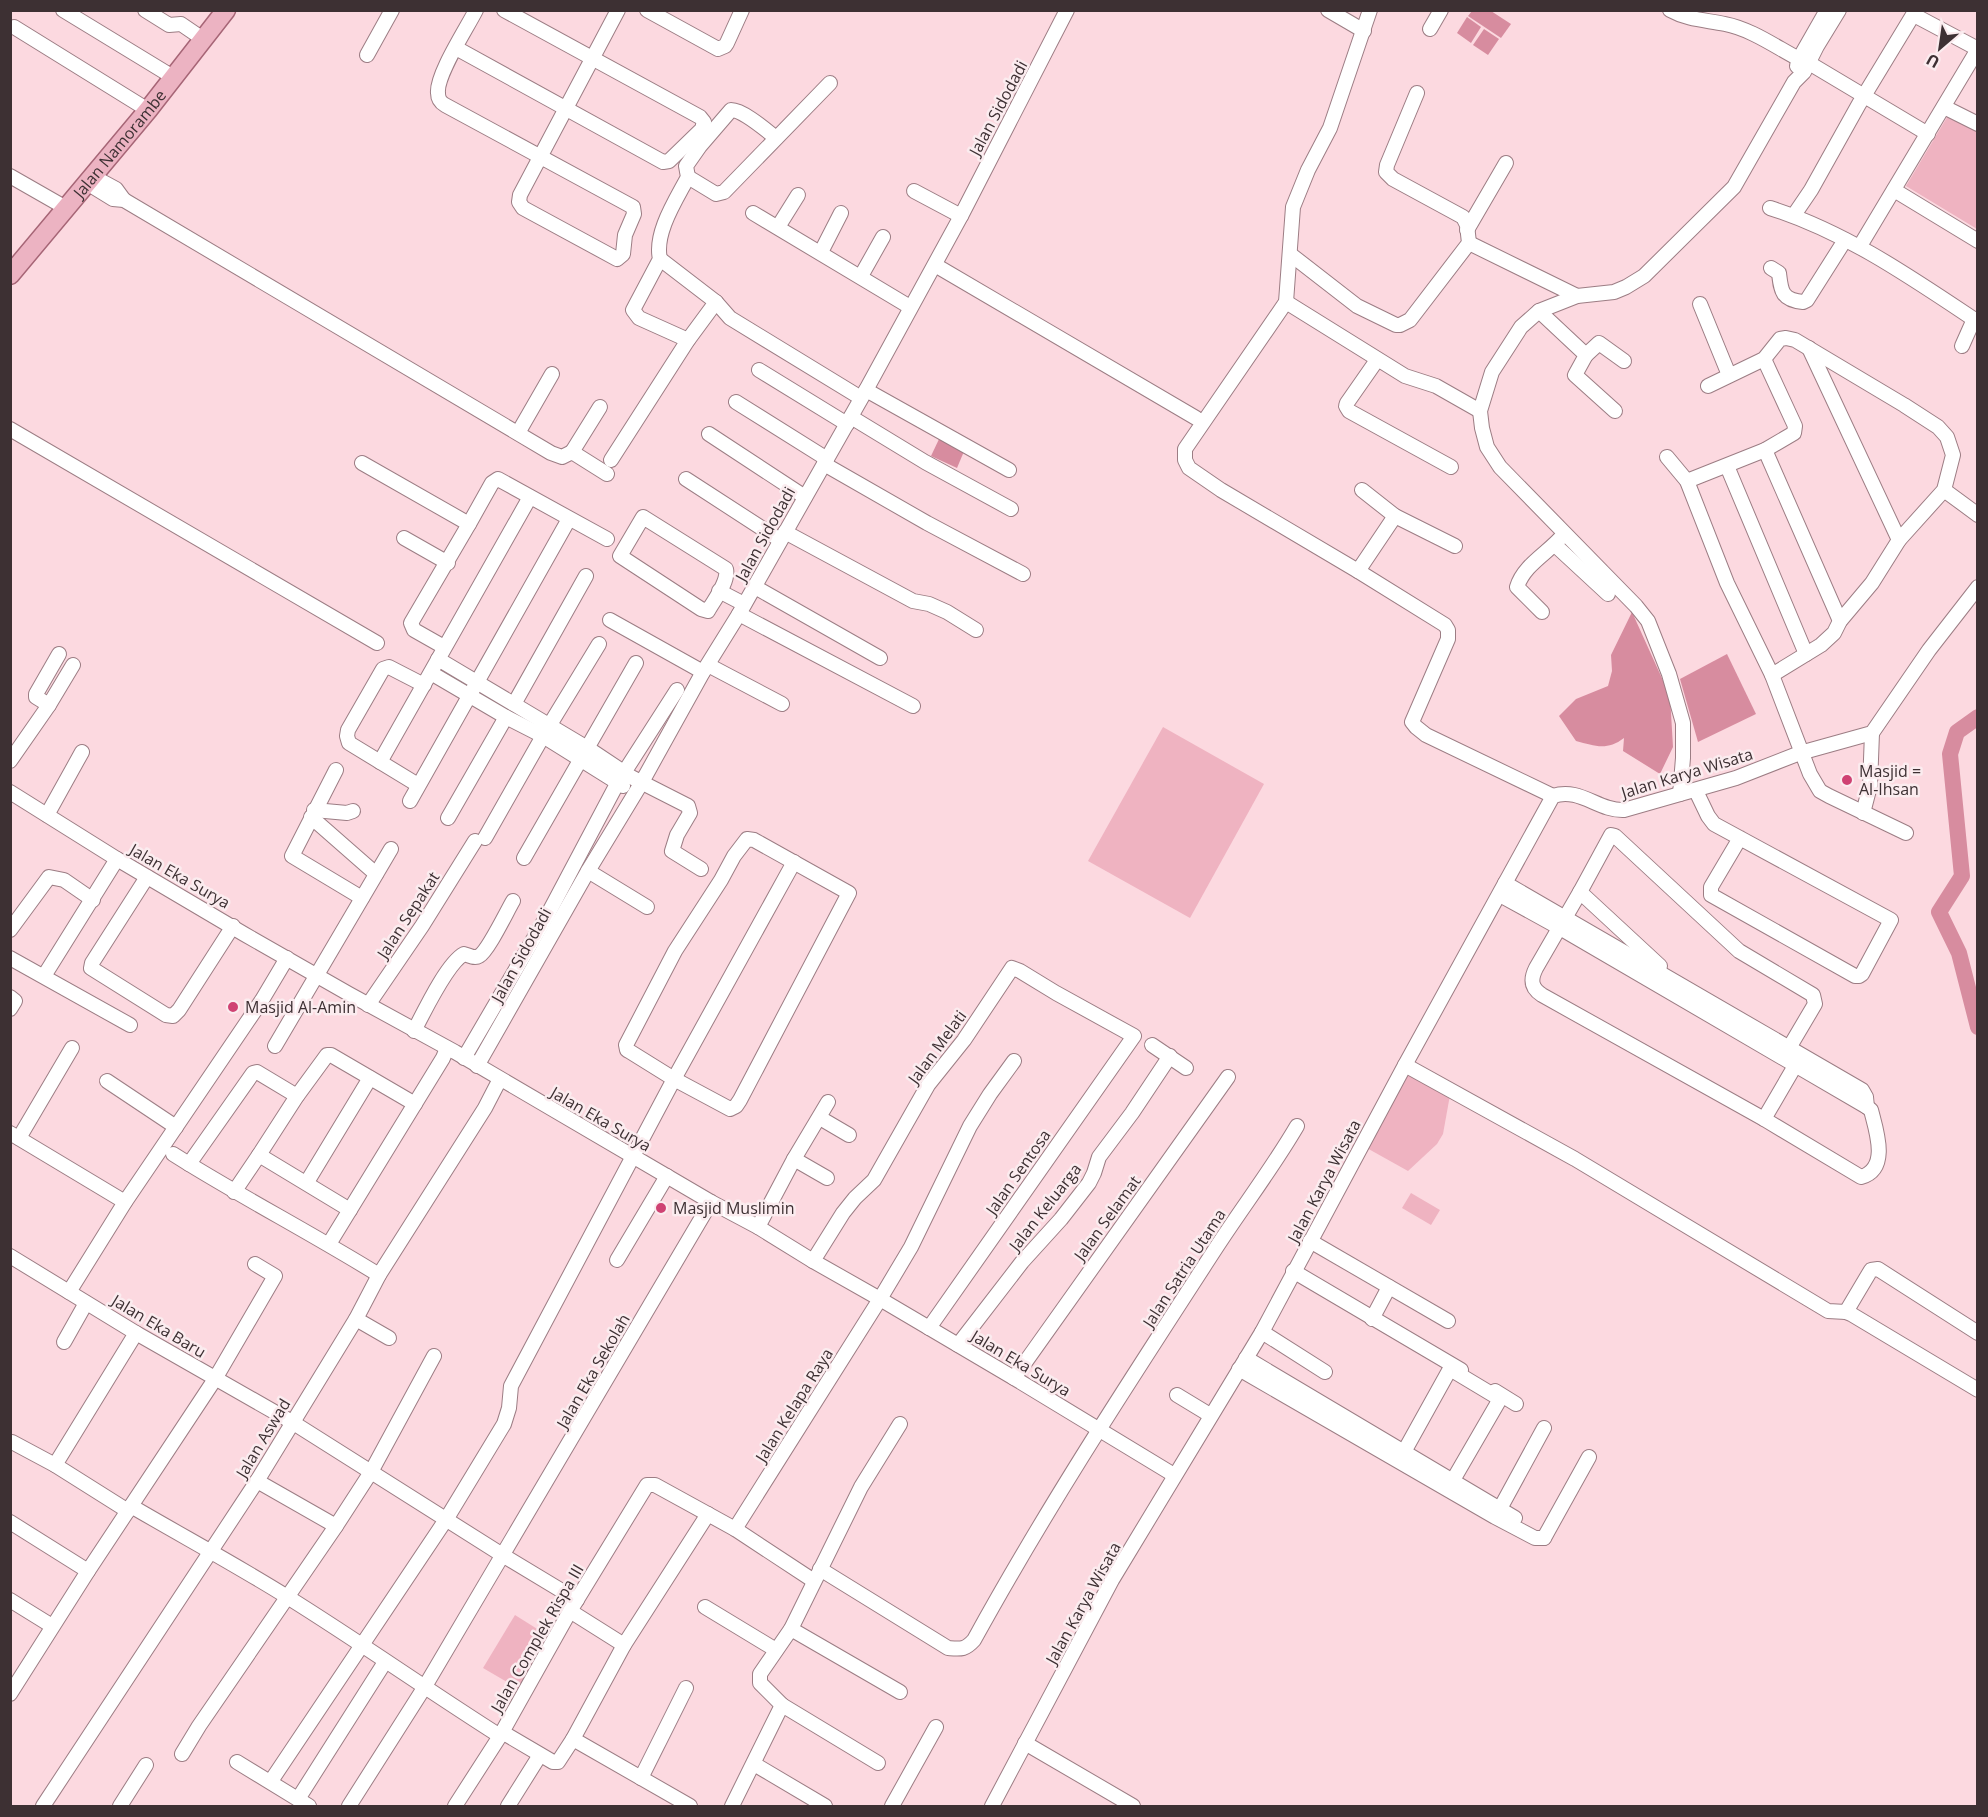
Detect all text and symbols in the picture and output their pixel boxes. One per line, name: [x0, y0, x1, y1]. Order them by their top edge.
north arrow: [1910, 18, 1970, 78]
text: U: [1922, 49, 1943, 74]
street label: Jalan Sidodadi: [963, 57, 1032, 161]
street label: Jalan Namorambe: [67, 85, 171, 204]
street label: Jalan Sidodadi: [729, 483, 800, 587]
street label: Jalan Karya Wisata: [1617, 743, 1755, 804]
place label: Masjid = Al-Ihsan: [1859, 760, 1921, 800]
marker: Masjid = Al-Ihsan: [1840, 773, 1854, 787]
street label: Jalan Eka Surya: [124, 837, 234, 914]
street label: Jalan Sepakat: [371, 867, 444, 964]
street label: Jalan Sidodadi: [485, 904, 556, 1008]
place label: Masjid Al-Amin: [245, 996, 356, 1018]
marker: Masjid Al-Amin: [226, 1000, 240, 1014]
street label: Jalan Melati: [902, 1006, 971, 1090]
street label: Jalan Eka Surya: [545, 1080, 655, 1157]
street label: Jalan Karya Wisata: [1281, 1116, 1366, 1248]
street label: Jalan Sentosa: [979, 1125, 1056, 1221]
street label: Jalan Keluarga: [1003, 1159, 1086, 1257]
street label: Jalan Selamat: [1067, 1171, 1146, 1267]
place label: Masjid Muslimin: [673, 1197, 795, 1219]
marker: Masjid Muslimin: [654, 1201, 668, 1215]
street label: Jalan Satria Utama: [1136, 1205, 1231, 1333]
street label: Jalan Eka Baru: [106, 1288, 210, 1363]
street label: Jalan Eka Sekolah: [550, 1310, 635, 1434]
street label: Jalan Eka Surya: [965, 1324, 1075, 1401]
street label: Jalan Kelapa Raya: [749, 1344, 838, 1468]
street label: Jalan Aswad: [230, 1394, 295, 1483]
street label: Jalan Karya Wisata: [1039, 1538, 1126, 1670]
street label: Jalan Complek Rispa III: [485, 1560, 588, 1718]

